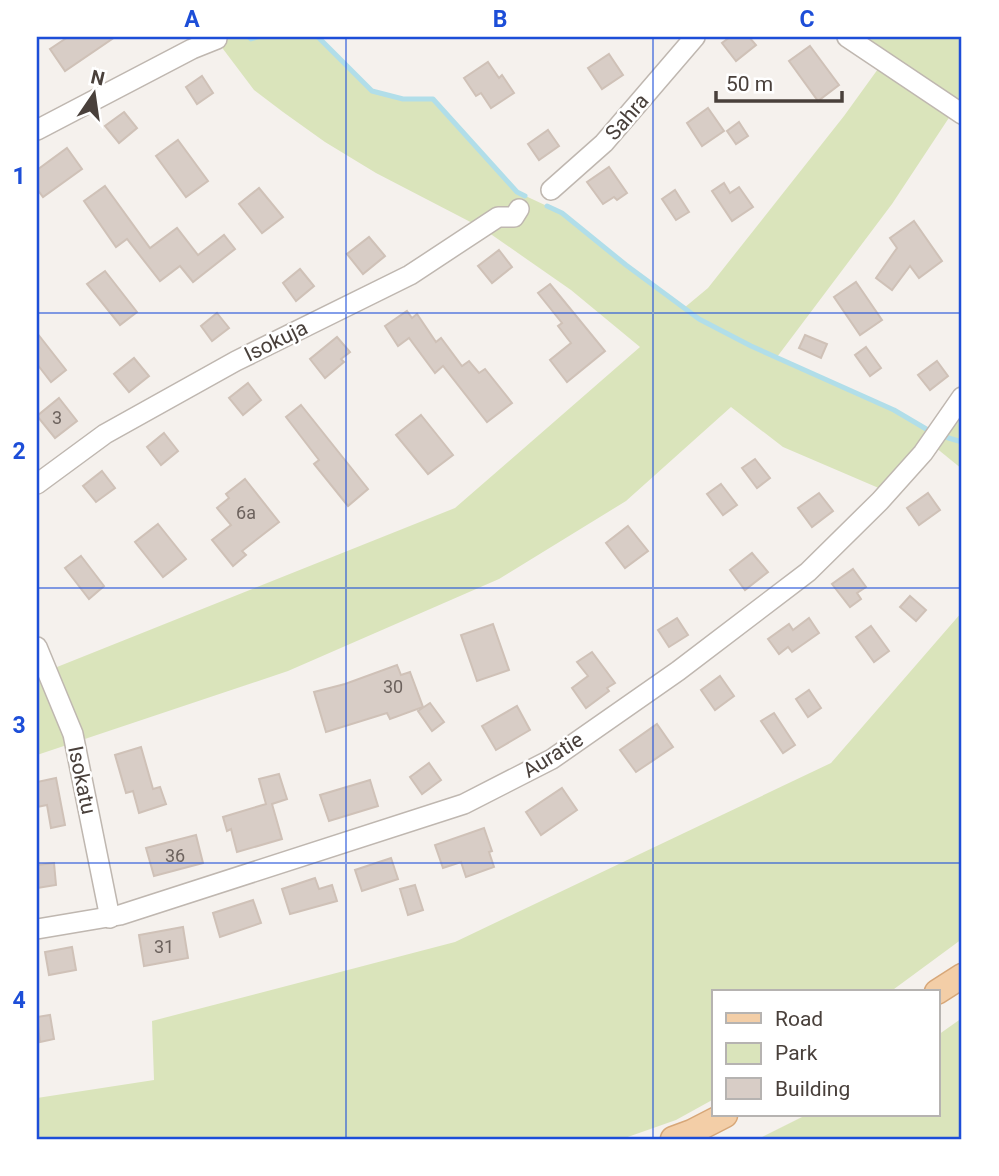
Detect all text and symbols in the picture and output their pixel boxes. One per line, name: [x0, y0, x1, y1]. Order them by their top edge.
text: A: [184, 6, 200, 33]
text: B: [493, 6, 507, 33]
text: C: [799, 6, 815, 33]
north arrow: [60, 60, 130, 130]
scale bar: [716, 60, 842, 104]
text: N: [89, 65, 107, 91]
text: 50 m: [726, 72, 773, 96]
street label: Sahra: [600, 89, 654, 145]
text: 1: [12, 163, 26, 190]
street label: Isokuja: [241, 315, 311, 367]
house number: 3: [52, 407, 62, 428]
text: 2: [12, 438, 26, 465]
house number: 6a: [236, 502, 256, 523]
house number: 30: [383, 676, 403, 697]
text: 3: [12, 712, 26, 739]
street label: Auratie: [518, 727, 588, 783]
street label: Isokatu: [63, 744, 101, 816]
house number: 36: [165, 845, 185, 866]
house number: 31: [154, 936, 174, 957]
text: 4: [12, 987, 26, 1014]
legend: [712, 990, 940, 1116]
text: Road: [775, 1007, 823, 1031]
text: Park: [775, 1041, 818, 1065]
text: Building: [775, 1077, 850, 1101]

